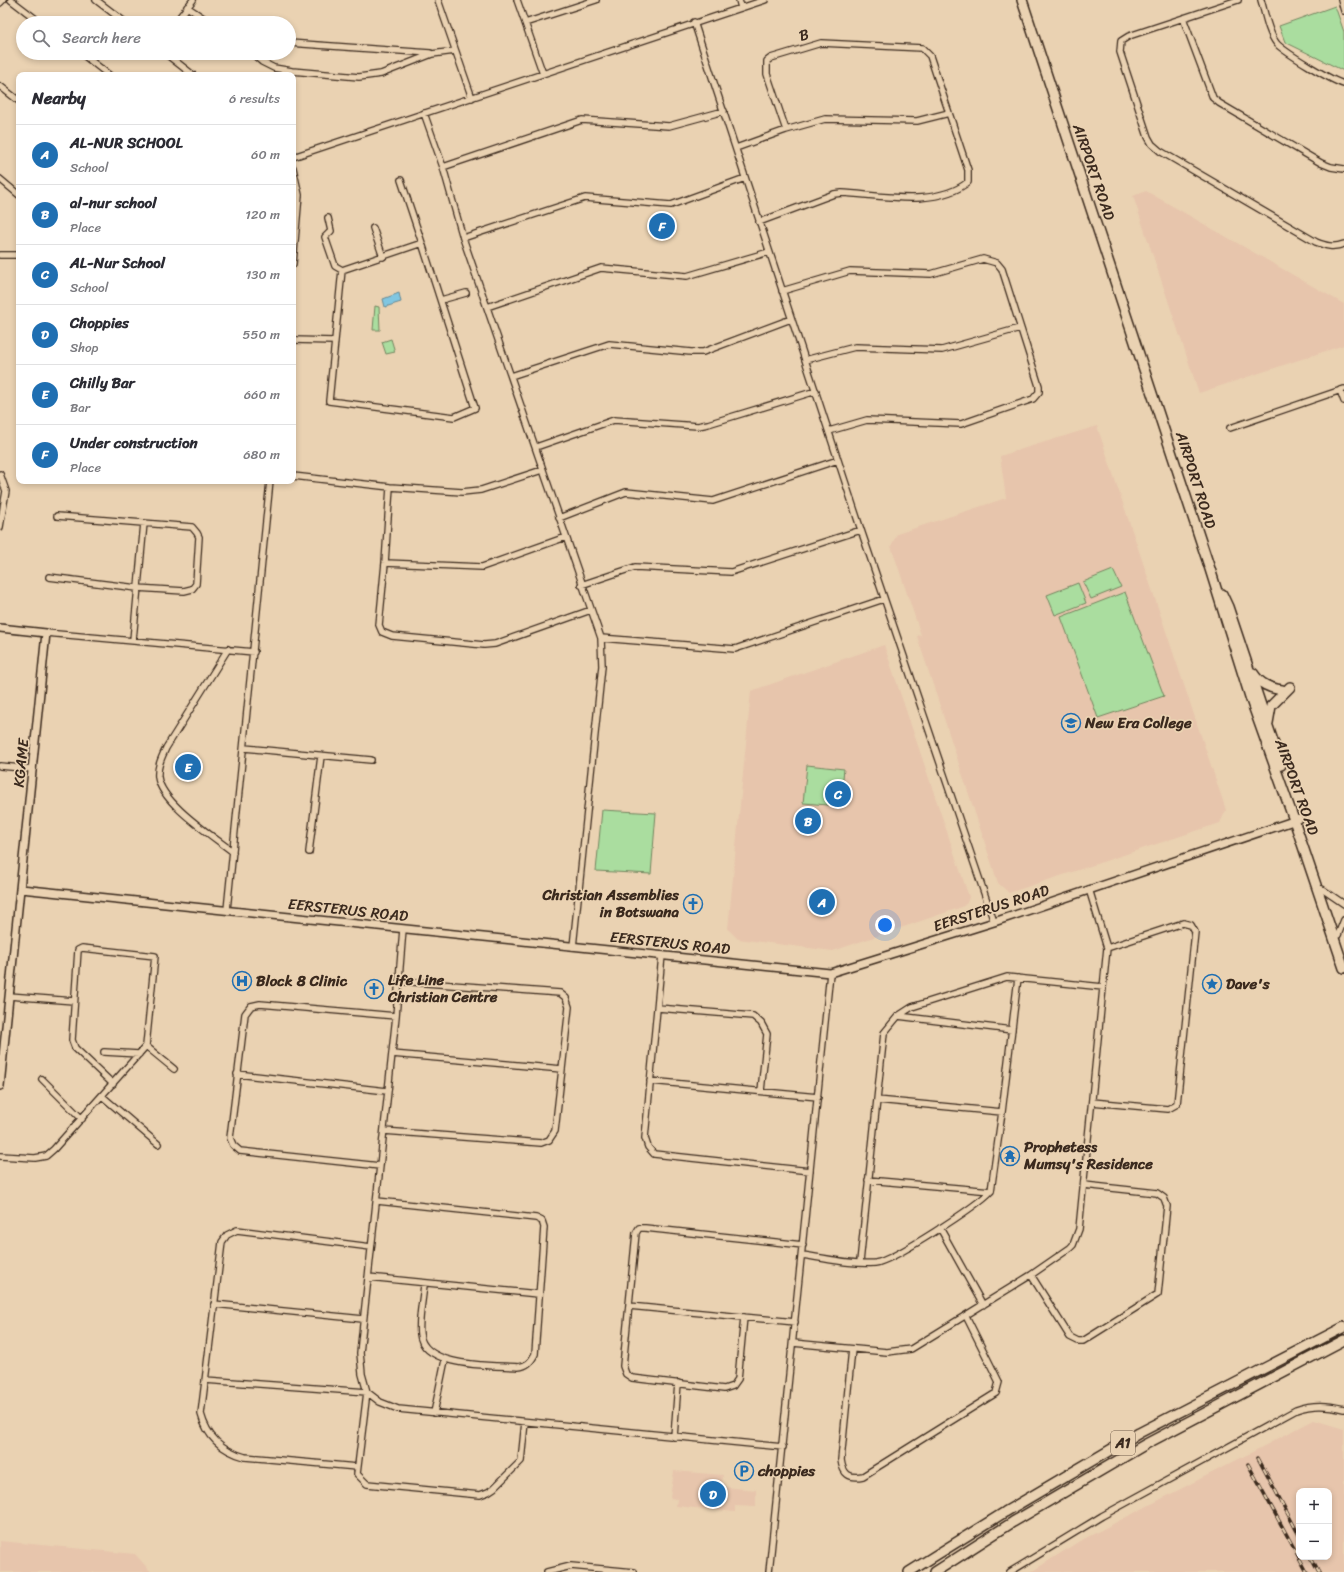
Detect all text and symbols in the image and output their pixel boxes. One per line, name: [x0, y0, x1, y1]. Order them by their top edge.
search box: [16, 16, 296, 60]
street label: B: [796, 21, 813, 49]
text: Search here: [62, 25, 141, 51]
icon: search: [30, 27, 52, 49]
text: Nearby: [32, 83, 86, 113]
text: 6 results: [229, 87, 280, 110]
street label: AIRPORT ROAD: [1065, 119, 1123, 224]
text: AL-NUR SCHOOL: [70, 130, 183, 156]
text: A: [41, 143, 49, 166]
text: 60 m: [251, 143, 280, 166]
text: School: [70, 156, 108, 179]
text: al-nur school: [70, 190, 157, 216]
text: B: [41, 203, 49, 226]
text: 120 m: [245, 203, 280, 226]
pin: F: [649, 211, 675, 241]
text: Place: [70, 216, 101, 239]
text: AL-Nur School: [70, 250, 165, 276]
text: C: [41, 263, 49, 286]
text: 130 m: [246, 263, 280, 286]
text: School: [70, 276, 108, 299]
text: Choppies: [70, 310, 129, 336]
text: D: [41, 323, 49, 346]
text: 550 m: [243, 323, 280, 346]
text: Shop: [70, 336, 98, 359]
text: Chilly Bar: [70, 370, 135, 396]
text: E: [41, 383, 49, 406]
text: 660 m: [244, 383, 280, 406]
text: Bar: [70, 396, 90, 419]
street label: AIRPORT ROAD: [1168, 427, 1224, 532]
text: Under construction: [70, 430, 198, 456]
text: F: [41, 443, 49, 466]
text: 680 m: [243, 443, 280, 466]
text: Place: [70, 456, 101, 479]
place label: New Era College: [1084, 710, 1192, 736]
school or university icon: New Era College: [1060, 712, 1082, 734]
street label: AIRPORT ROAD: [1267, 734, 1326, 839]
street label: KGAME: [6, 736, 37, 789]
pin: E: [175, 752, 201, 782]
pin: C: [825, 779, 851, 809]
pin: B: [795, 806, 821, 836]
street label: EERSTERUS ROAD: [930, 877, 1052, 939]
place label: Christian Assemblies in Botswana: [541, 882, 680, 925]
pin: A: [809, 887, 835, 917]
street label: EERSTERUS ROAD: [287, 891, 409, 929]
church icon: Christian Assemblies in Botswana: [682, 893, 704, 915]
your location: [875, 915, 895, 935]
street label: EERSTERUS ROAD: [609, 924, 731, 962]
place label: Life Line Christian Centre: [387, 967, 498, 1010]
place label: Block 8 Clinic: [256, 968, 348, 994]
hospital icon: Block 8 Clinic: [231, 970, 253, 992]
place label: Dave's: [1226, 971, 1271, 997]
place icon: Dave's: [1201, 973, 1223, 995]
church icon: Life Line Christian Centre: [363, 978, 385, 1000]
place label: Prophetess Mumsy's Residence: [1023, 1134, 1153, 1177]
temple icon: Prophetess Mumsy's Residence: [999, 1145, 1021, 1167]
road number: A1: [1111, 1431, 1135, 1455]
place label: choppies: [757, 1458, 816, 1484]
parking icon: choppies: [733, 1460, 755, 1482]
pin: D: [700, 1479, 726, 1509]
map controls: [1296, 1488, 1332, 1560]
button: +: [1296, 1488, 1332, 1524]
button: −: [1296, 1524, 1332, 1560]

